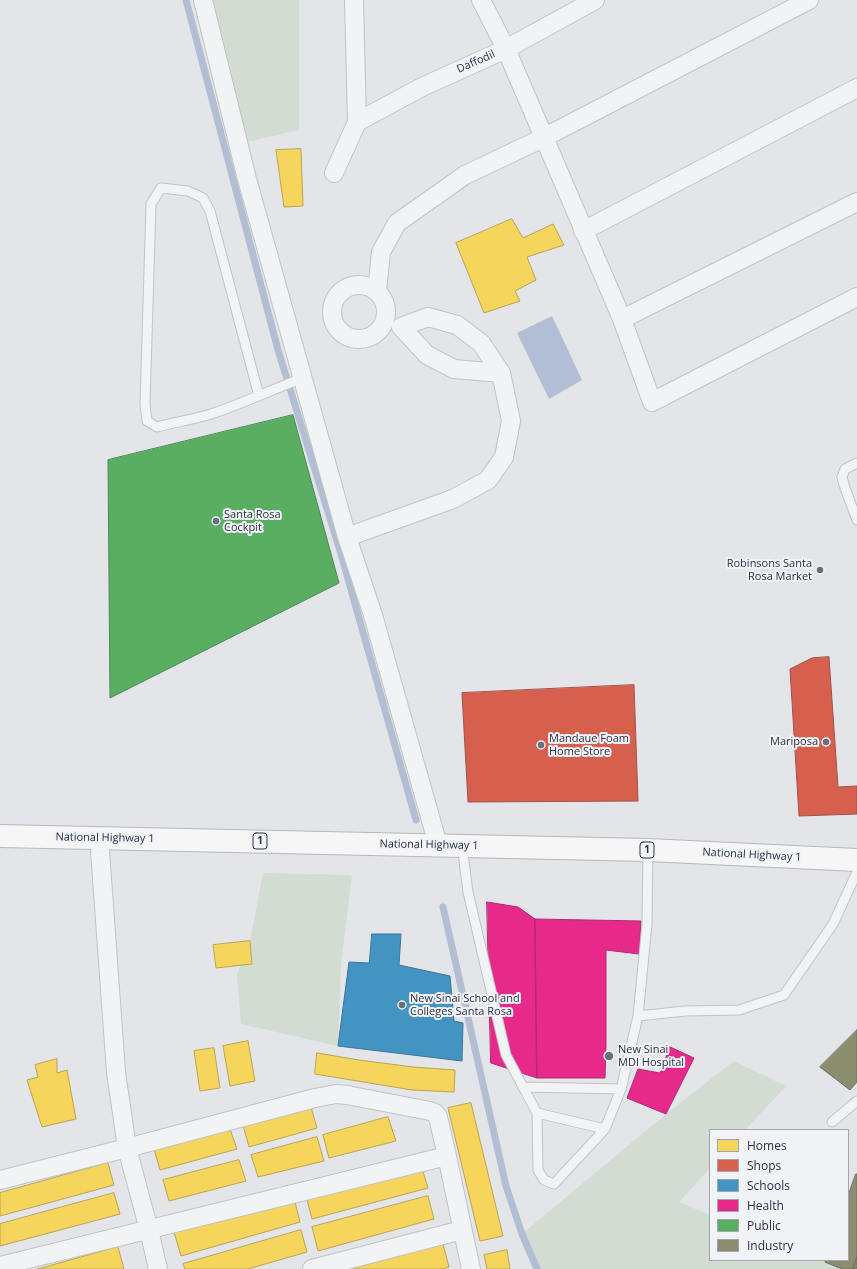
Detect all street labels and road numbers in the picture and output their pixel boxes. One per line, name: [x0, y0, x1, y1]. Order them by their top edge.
street label: Daffodil: [455, 48, 497, 76]
street label: National Highway 1: [55, 831, 155, 845]
road number: 1: [253, 833, 267, 849]
street label: National Highway 1: [379, 838, 479, 852]
road number: 1: [640, 842, 654, 858]
street label: National Highway 1: [702, 846, 802, 864]

